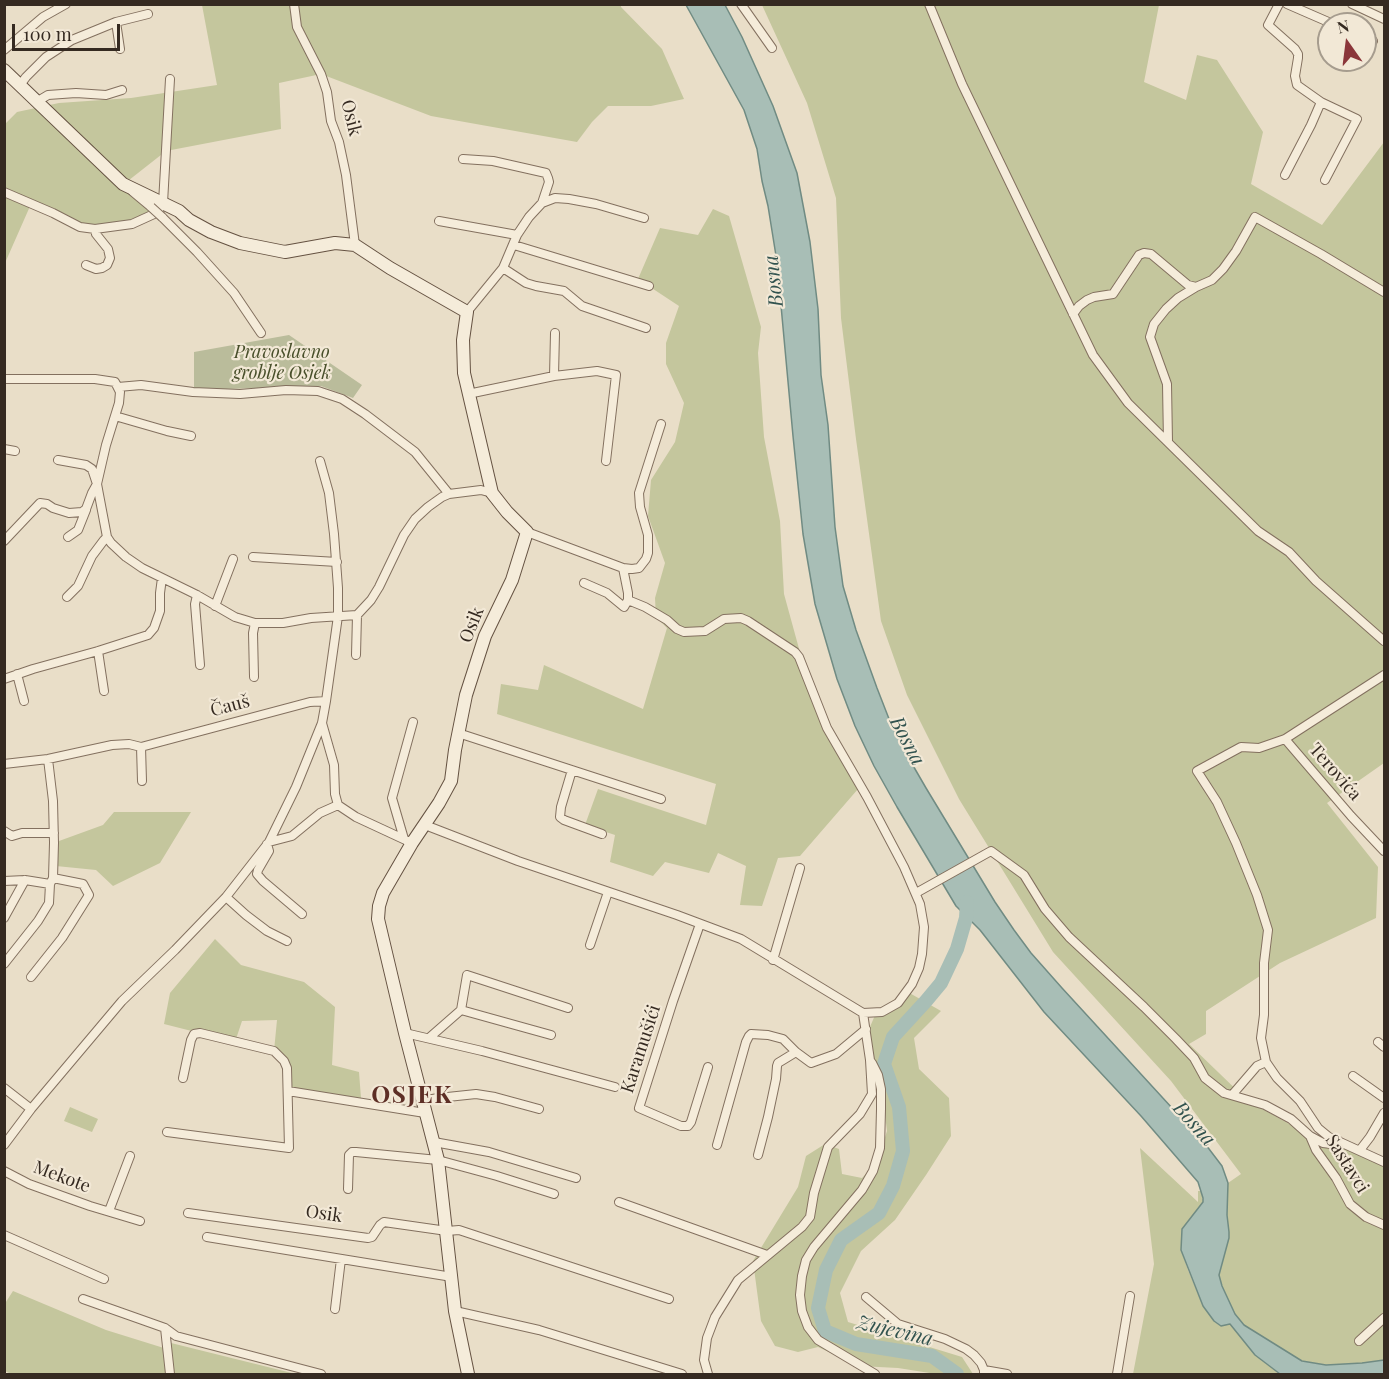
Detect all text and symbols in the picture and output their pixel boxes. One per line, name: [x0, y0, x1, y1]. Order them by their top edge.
scale bar: [15, 12, 123, 50]
north arrow: [1317, 12, 1377, 72]
text: N: [1335, 14, 1351, 38]
text: 100 m: [23, 22, 72, 46]
street label: Osik: [336, 98, 366, 138]
water label: Bosna: [759, 254, 789, 308]
park label: Pravoslavno groblje Osjek: [233, 341, 331, 384]
street label: Osik: [455, 604, 489, 646]
street label: Čauš: [208, 690, 252, 722]
water label: Bosna: [884, 712, 930, 770]
street label: Terovića: [1304, 739, 1366, 805]
street label: Karamušići: [617, 1002, 665, 1096]
district label: OSJEK: [371, 1082, 453, 1110]
water label: Bosna: [1168, 1097, 1220, 1151]
street label: Sastavci: [1321, 1131, 1373, 1197]
street label: Mekote: [30, 1156, 94, 1198]
street label: Osik: [304, 1201, 344, 1227]
water label: Zujevina: [855, 1311, 935, 1351]

